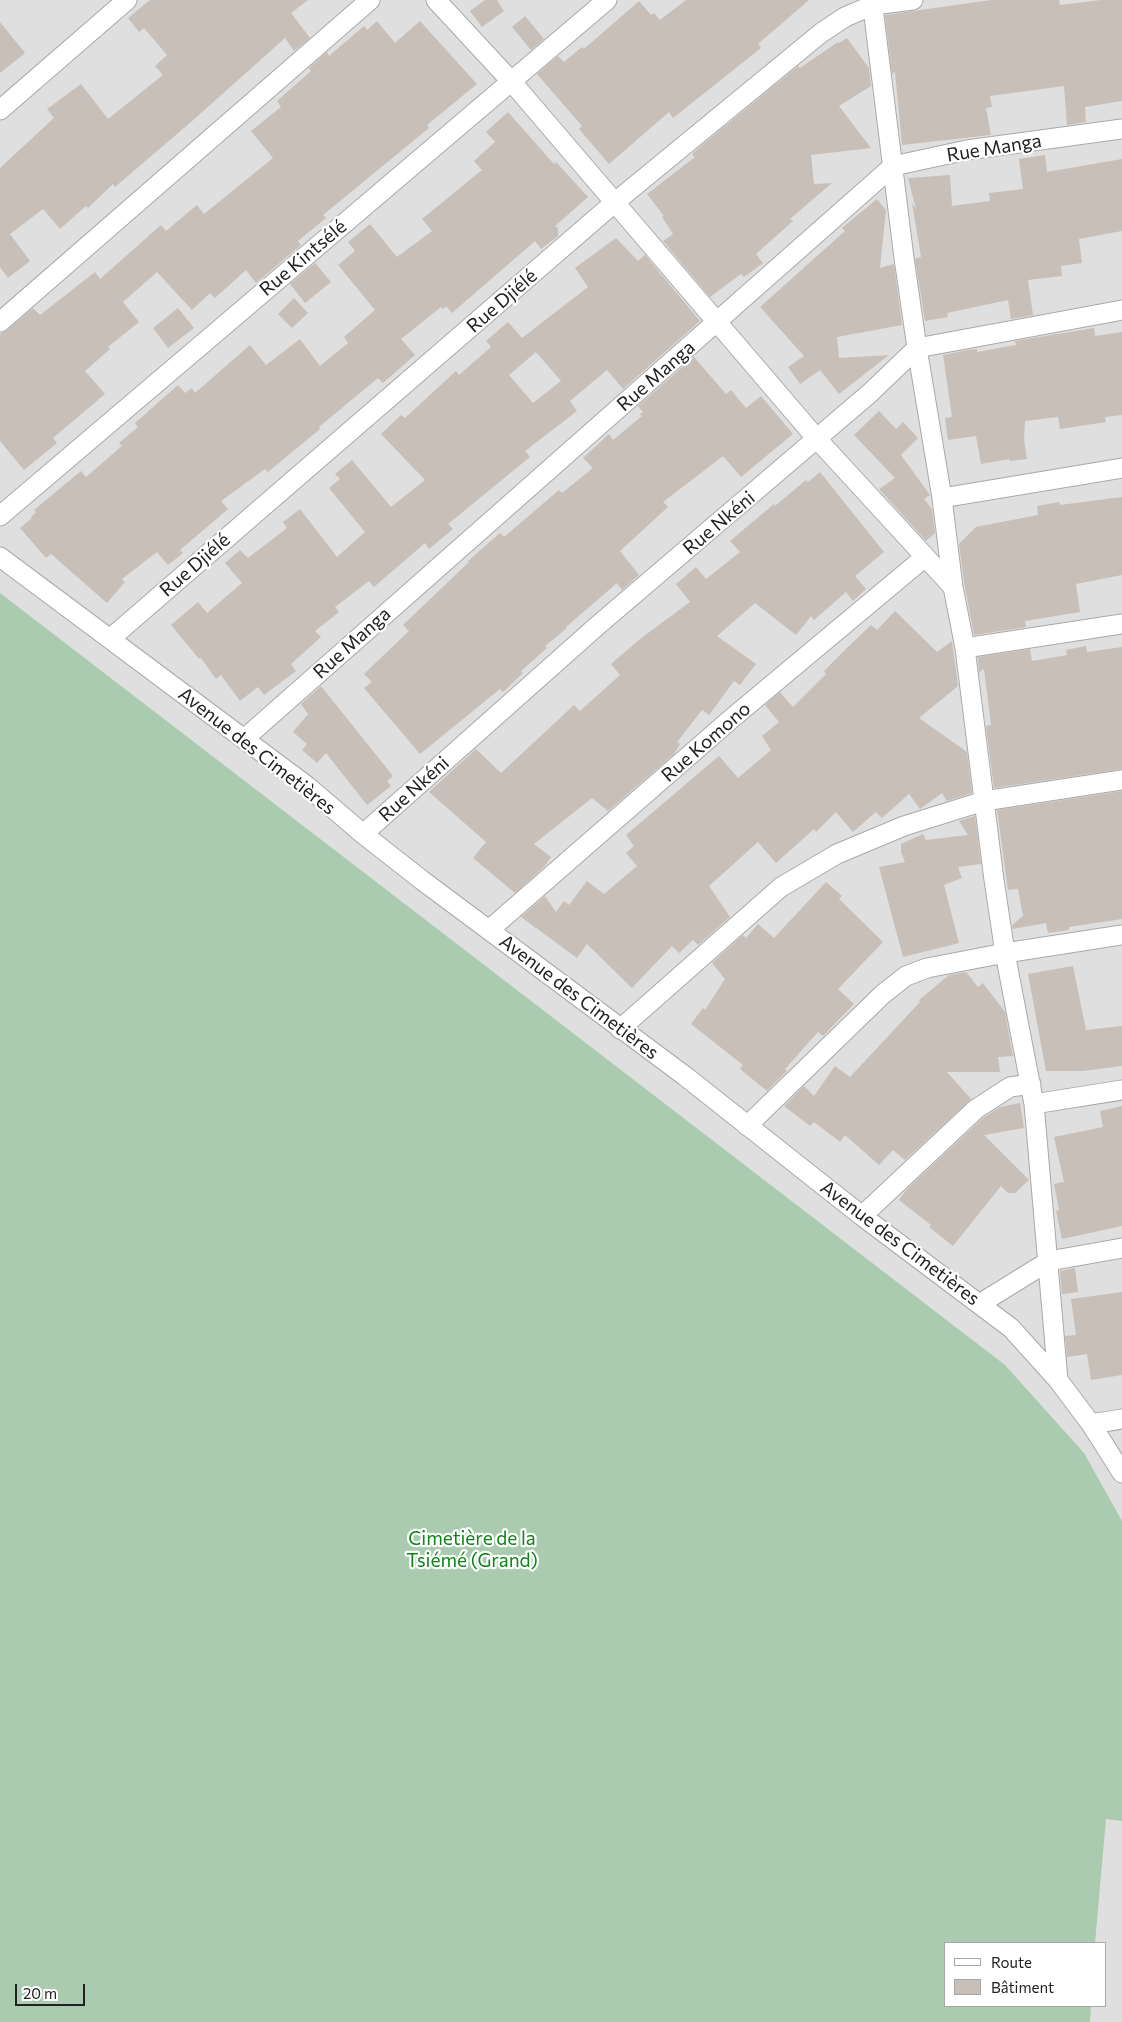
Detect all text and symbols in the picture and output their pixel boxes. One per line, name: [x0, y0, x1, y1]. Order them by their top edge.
street label: Rue Manga: [945, 129, 1043, 167]
street label: Rue Kintsélé: [255, 215, 351, 301]
street label: Rue Djiélé: [462, 264, 542, 338]
street label: Rue Manga: [612, 336, 700, 416]
street label: Rue Nkéni: [678, 486, 760, 560]
street label: Rue Djiélé: [155, 528, 235, 602]
street label: Rue Manga: [309, 602, 395, 684]
street label: Avenue des Cimetières: [174, 683, 340, 819]
street label: Rue Komono: [657, 697, 755, 787]
street label: Rue Nkéni: [374, 751, 454, 827]
street label: Avenue des Cimetières: [495, 930, 663, 1064]
street label: Avenue des Cimetières: [816, 1176, 984, 1310]
park label: Cimetière de la Tsiémé (Grand): [406, 1528, 538, 1572]
legend: [944, 1942, 1107, 2007]
text: Route: [991, 1953, 1032, 1971]
scale bar: [18, 1974, 88, 2006]
text: Bâtiment: [991, 1978, 1054, 1996]
text: 20 m: [23, 1984, 57, 2002]

